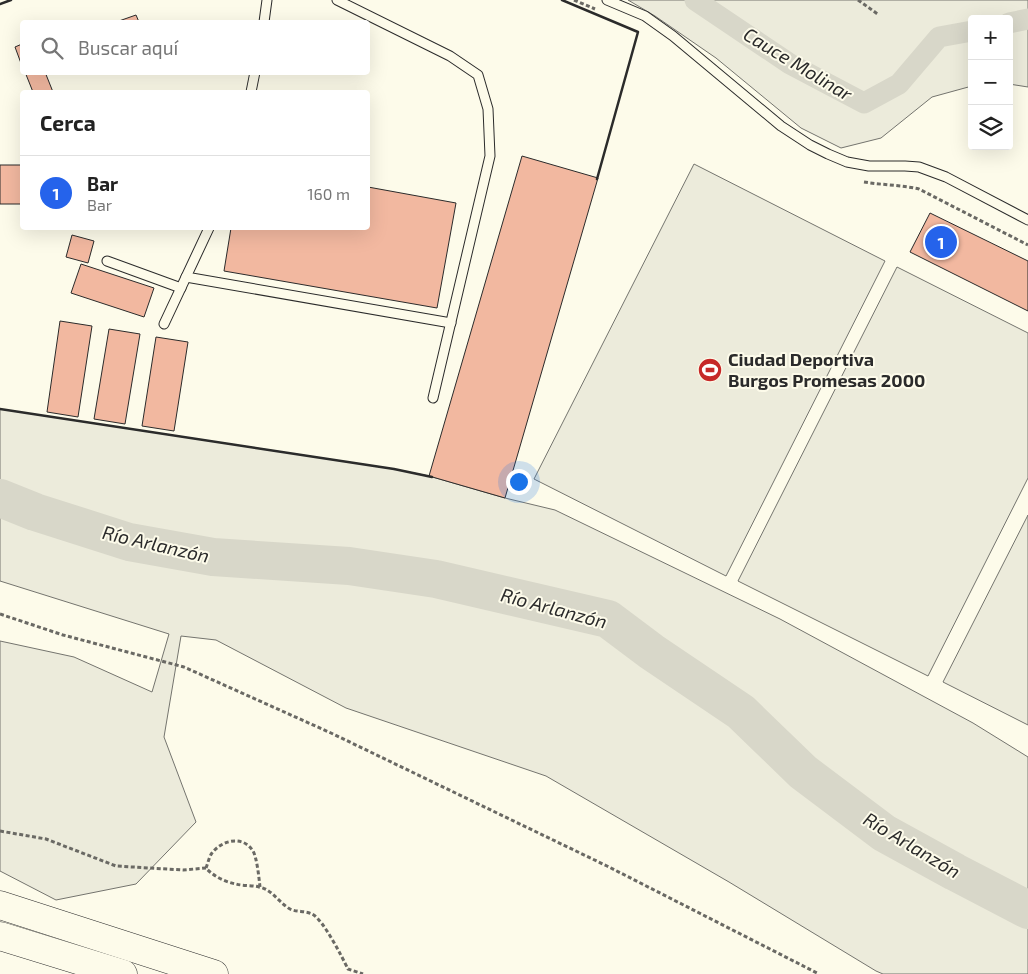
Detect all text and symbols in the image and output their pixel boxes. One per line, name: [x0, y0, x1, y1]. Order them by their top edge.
map controls: [968, 15, 1013, 150]
button: +: [968, 15, 1013, 60]
search box: [20, 20, 370, 75]
water label: Cauce Molinar: [740, 22, 857, 105]
icon: search: [38, 34, 66, 62]
text: Buscar aquí: [78, 36, 178, 59]
button: −: [968, 60, 1013, 105]
button: layers: [968, 105, 1013, 150]
text: Cerca: [40, 110, 96, 135]
text: Bar: [87, 172, 118, 195]
text: 1: [53, 184, 59, 203]
text: 160 m: [307, 184, 350, 203]
text: Bar: [87, 195, 112, 214]
pin: 1: [925, 223, 957, 261]
place label: Ciudad Deportiva Burgos Promesas 2000: [728, 348, 925, 391]
sports icon: Ciudad Deportiva Burgos Promesas 2000: [697, 357, 723, 383]
your location: [506, 469, 532, 495]
water label: Río Arlanzón: [100, 520, 212, 567]
water label: Río Arlanzón: [499, 582, 610, 633]
water label: Río Arlanzón: [860, 807, 965, 882]

